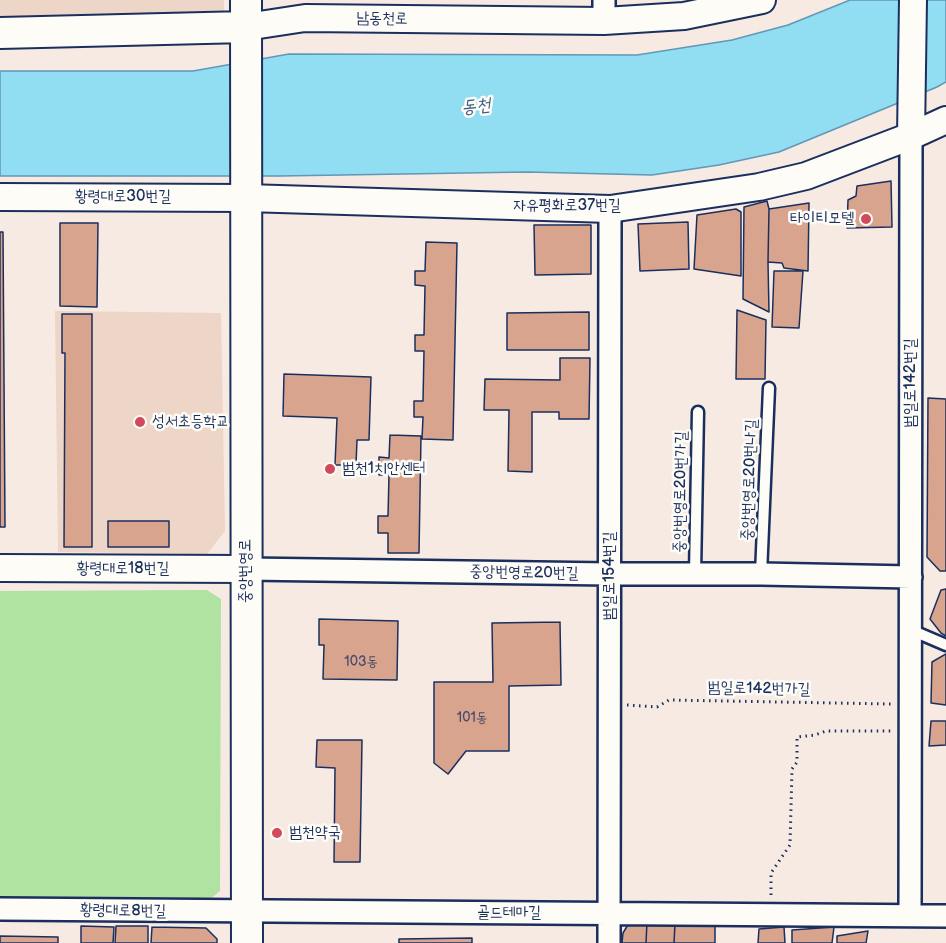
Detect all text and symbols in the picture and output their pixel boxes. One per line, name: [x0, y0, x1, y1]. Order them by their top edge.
street label: 남동천로: [356, 9, 408, 29]
water label: 동천: [460, 95, 492, 119]
street label: 황령대로30번길: [75, 187, 171, 207]
street label: 자유평화로37번길: [513, 196, 621, 216]
place label: 타이티모텔: [790, 209, 854, 229]
marker: 타이티모텔: [859, 212, 873, 226]
street label: 범일로142번길: [901, 338, 921, 428]
place label: 성서초등학교: [152, 412, 229, 432]
marker: 성서초등학교: [133, 415, 147, 429]
street label: 중앙번영로20번나길: [738, 419, 762, 541]
street label: 중앙번영로20번가길: [670, 431, 692, 553]
place label: 범천1치안센터: [342, 459, 425, 479]
marker: 범천1치안센터: [323, 462, 337, 476]
street label: 범일로154번길: [600, 531, 620, 621]
street label: 중앙번영로: [236, 539, 256, 603]
street label: 황령대로18번길: [77, 559, 169, 579]
street label: 중앙번영로20번길: [469, 562, 579, 584]
house number: 103동: [344, 654, 378, 670]
street label: 범일로142번가길: [708, 679, 810, 699]
house number: 101동: [457, 710, 487, 726]
place label: 범천약국: [289, 823, 340, 843]
marker: 범천약국: [270, 826, 284, 840]
street label: 황령대로8번길: [80, 901, 166, 921]
street label: 골드테마길: [477, 903, 541, 923]

